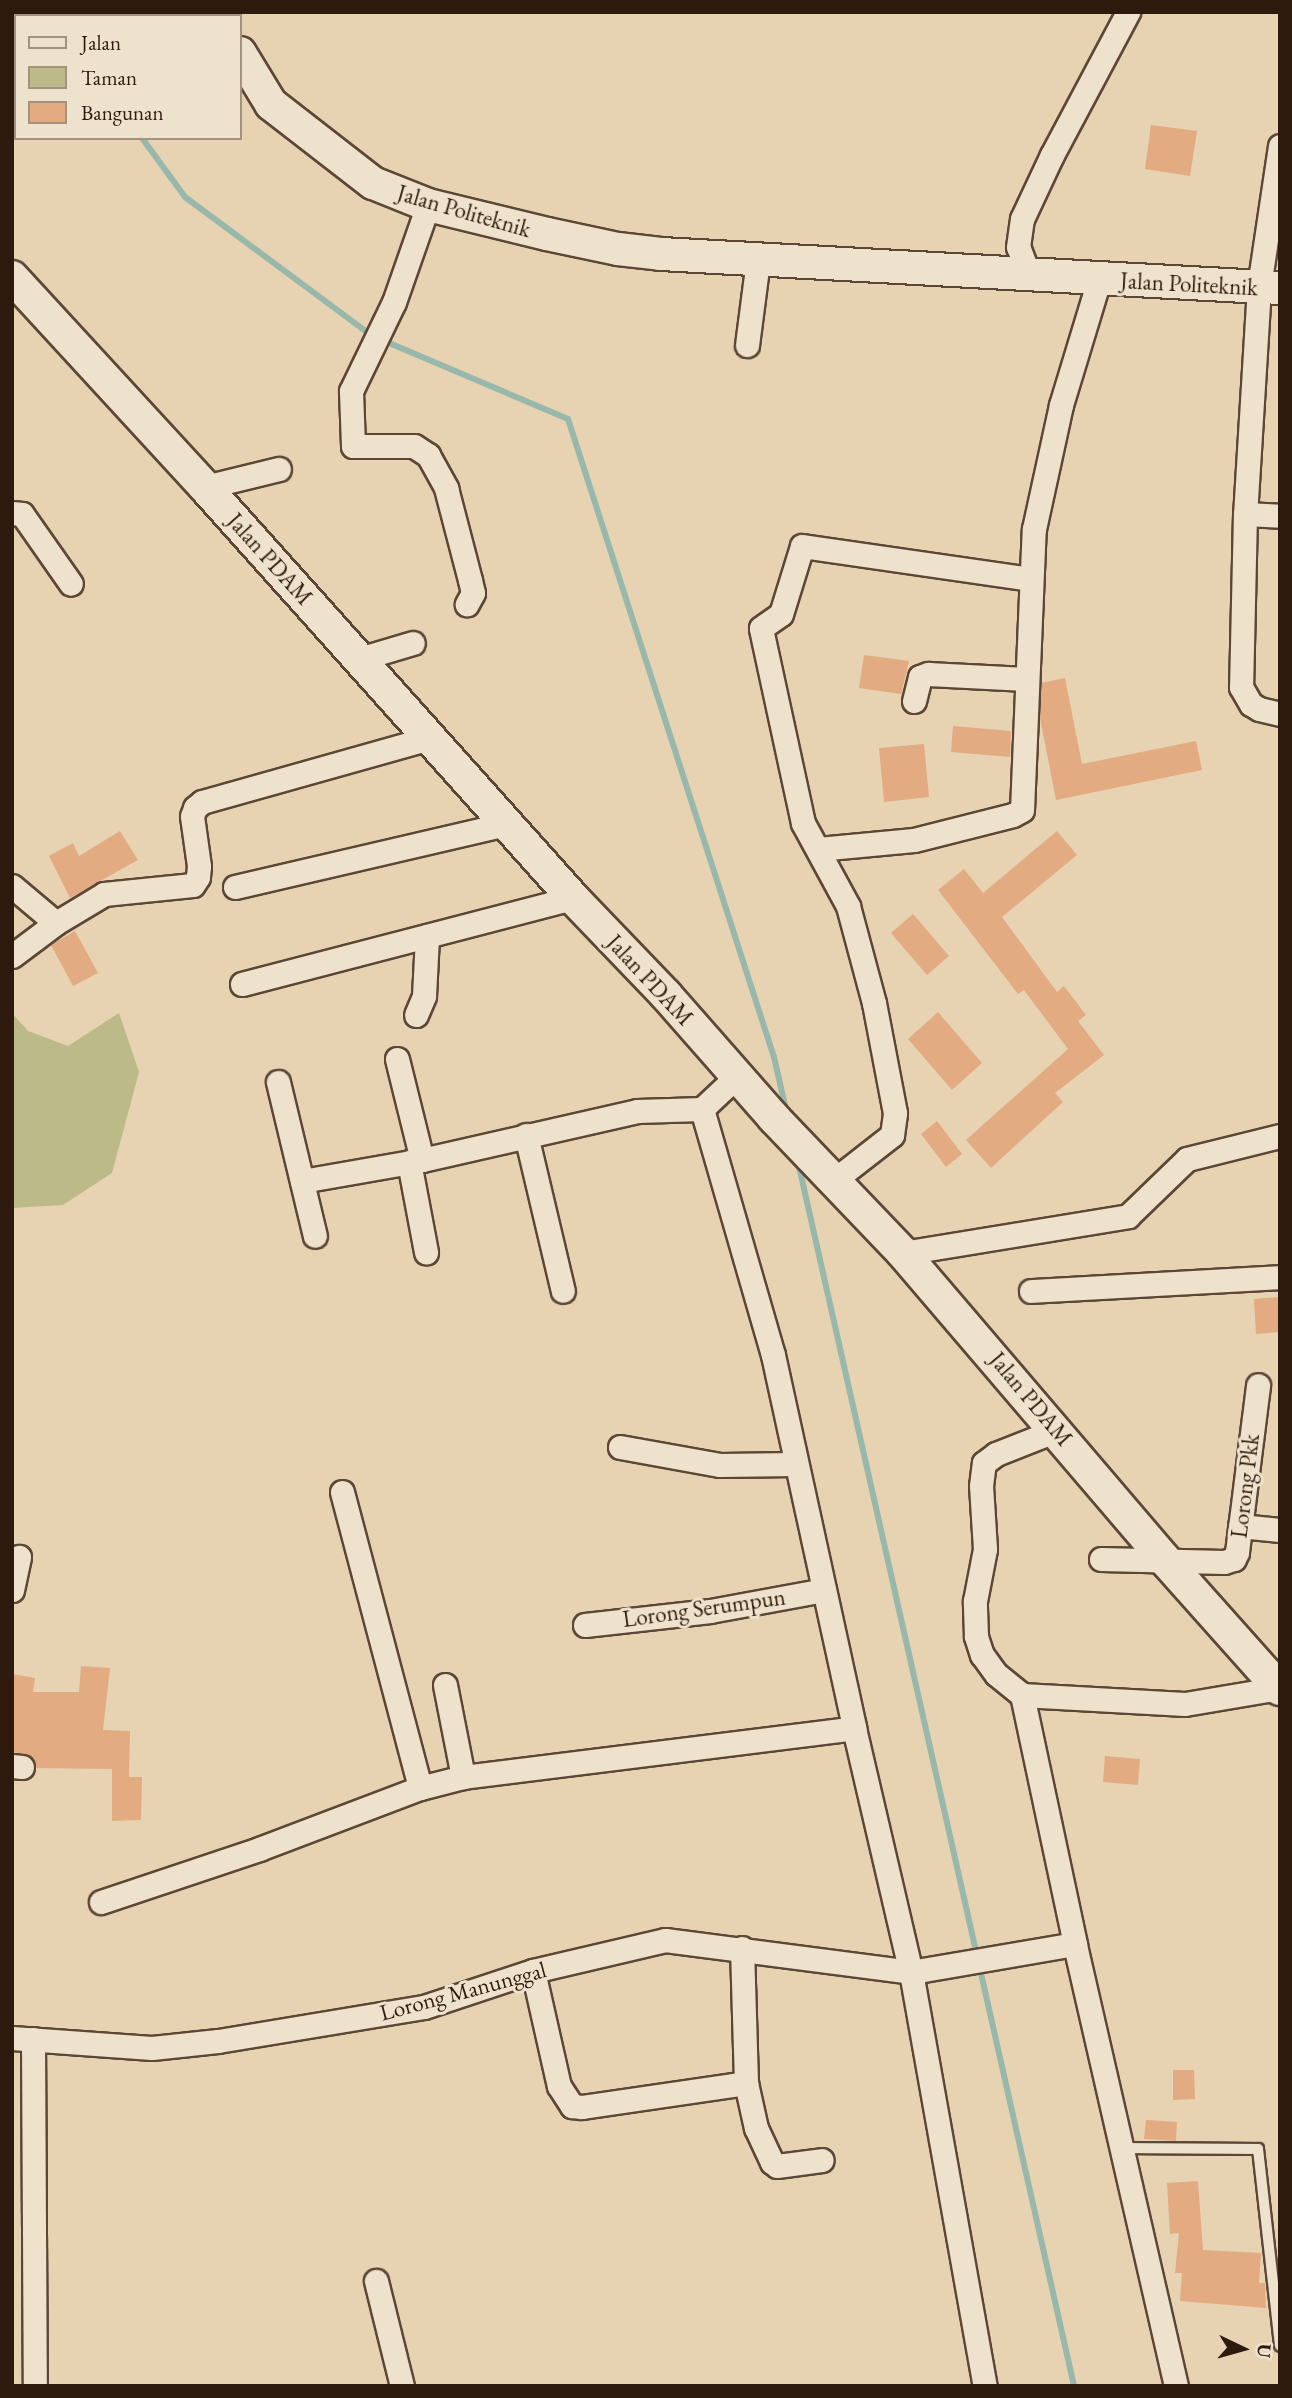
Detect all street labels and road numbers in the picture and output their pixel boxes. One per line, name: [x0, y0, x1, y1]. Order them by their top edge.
street label: Jalan Politeknik: [394, 179, 534, 243]
street label: Jalan Politeknik: [1120, 267, 1258, 301]
street label: Jalan PDAM: [221, 507, 319, 611]
street label: Jalan PDAM: [601, 929, 699, 1031]
street label: Jalan PDAM: [984, 1346, 1078, 1452]
street label: Lorong Pkk: [1225, 1432, 1265, 1540]
street label: Lorong Serumpun: [621, 1583, 787, 1633]
street label: Lorong Manunggal: [377, 1956, 549, 2026]

